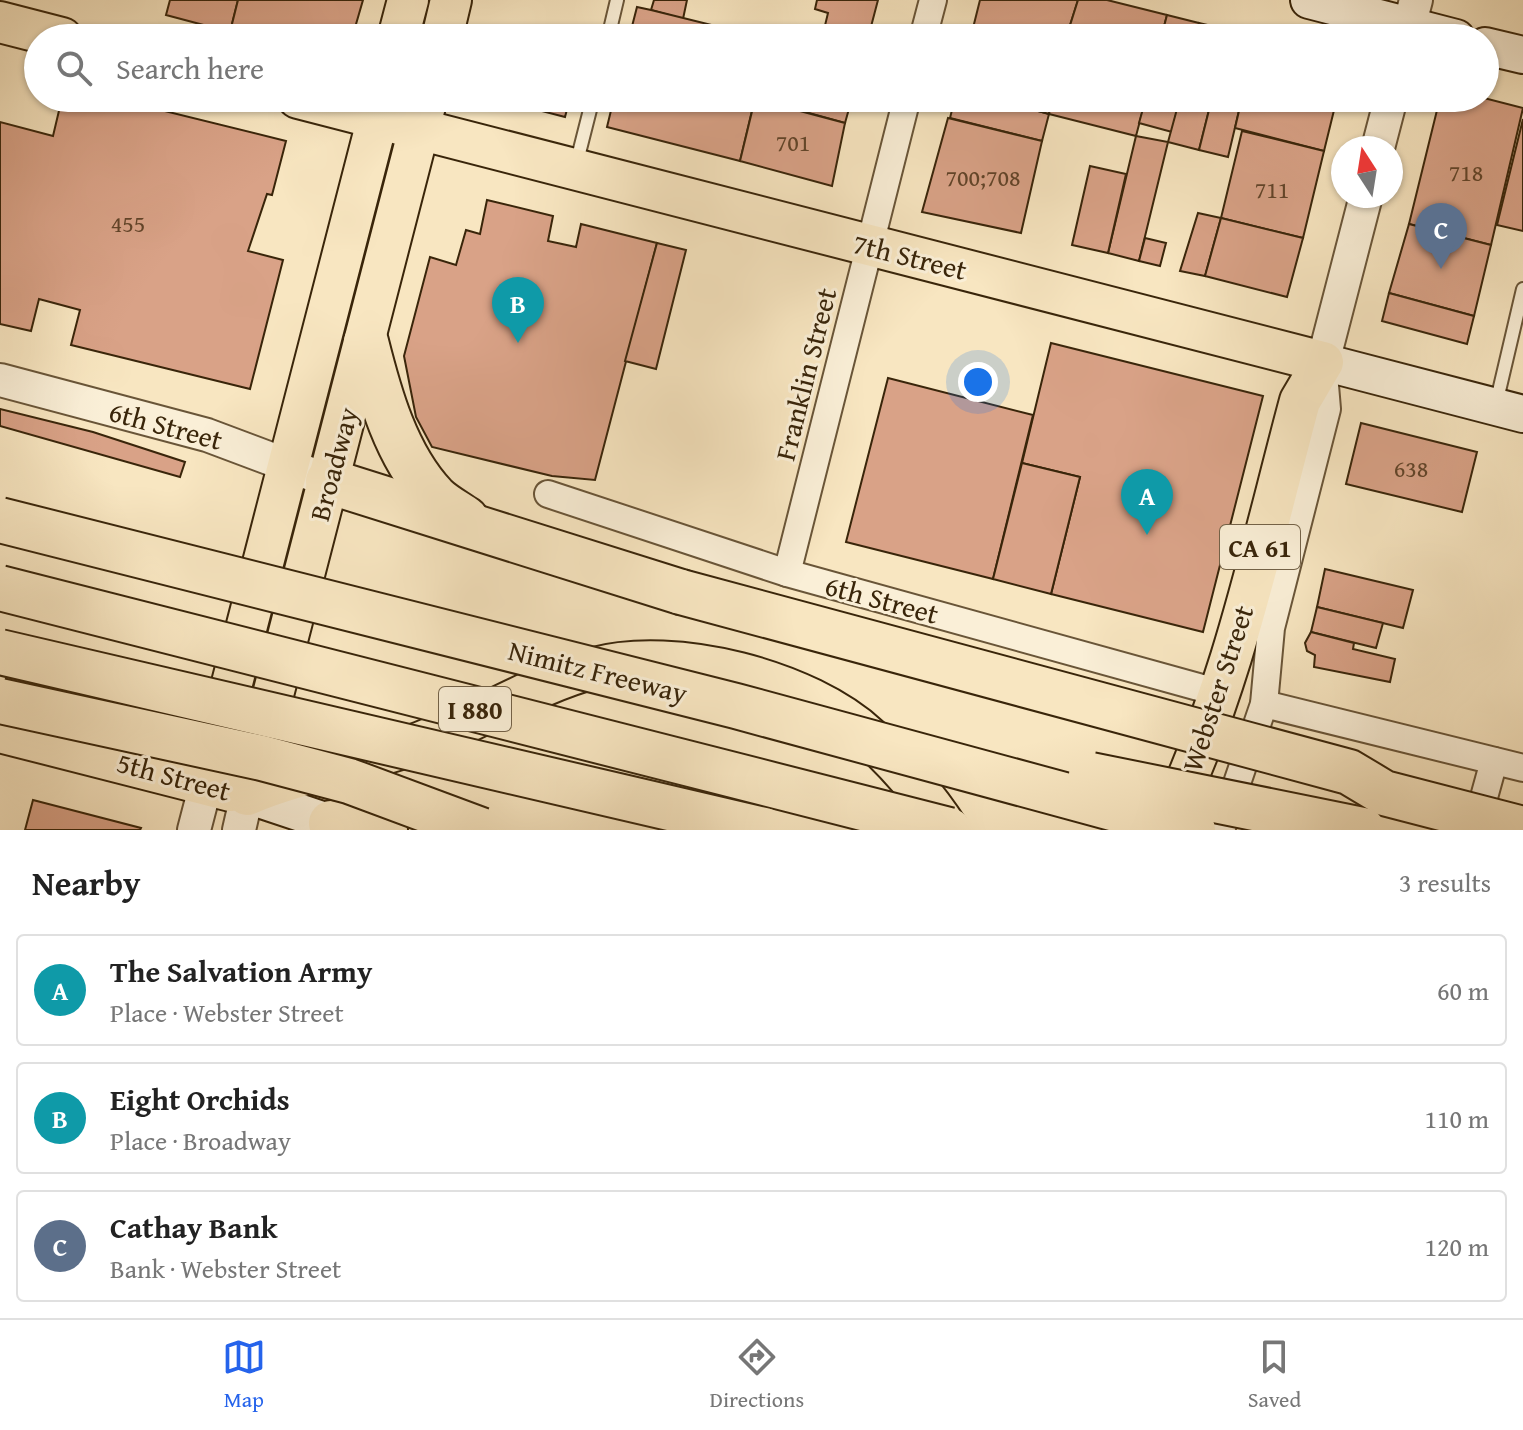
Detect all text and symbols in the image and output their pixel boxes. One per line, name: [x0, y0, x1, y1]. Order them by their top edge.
search box: [24, 24, 1499, 112]
icon: search: [52, 46, 96, 90]
text: Search here: [116, 46, 264, 90]
house number: 701: [776, 125, 810, 160]
north arrow: [1331, 136, 1403, 208]
house number: 718: [1449, 155, 1483, 190]
house number: 700;708: [945, 160, 1021, 195]
house number: 711: [1255, 172, 1289, 207]
pin: C: [1415, 203, 1467, 269]
house number: 455: [111, 206, 145, 241]
street label: 7th Street: [849, 222, 971, 290]
pin: B: [492, 277, 544, 343]
street label: Franklin Street: [764, 283, 846, 465]
your location: [958, 362, 998, 402]
street label: 6th Street: [105, 390, 227, 460]
street label: Broadway: [298, 403, 368, 525]
house number: 638: [1394, 451, 1428, 486]
pin: A: [1121, 469, 1173, 535]
road number: CA 61: [1220, 525, 1300, 569]
street label: 6th Street: [821, 564, 943, 634]
street label: Webster Street: [1171, 599, 1263, 777]
street label: Nimitz Freeway: [504, 629, 692, 713]
road number: I 880: [439, 687, 511, 731]
street label: 5th Street: [113, 741, 235, 811]
text: Nearby: [32, 858, 141, 907]
text: 3 results: [1399, 863, 1491, 902]
text: The Salvation Army: [110, 949, 372, 993]
text: A: [52, 971, 68, 1010]
text: 60 m: [1437, 971, 1489, 1010]
text: Place · Webster Street: [110, 993, 344, 1032]
text: Eight Orchids: [110, 1077, 290, 1121]
text: B: [52, 1099, 68, 1138]
text: 110 m: [1424, 1099, 1489, 1138]
text: Place · Broadway: [110, 1121, 291, 1160]
text: Cathay Bank: [110, 1205, 278, 1249]
text: C: [53, 1227, 67, 1266]
text: 120 m: [1424, 1227, 1489, 1266]
text: Bank · Webster Street: [110, 1249, 341, 1288]
tab: Map: [222, 1335, 266, 1415]
tab: Directions: [710, 1335, 804, 1415]
tab: Saved: [1248, 1335, 1301, 1415]

